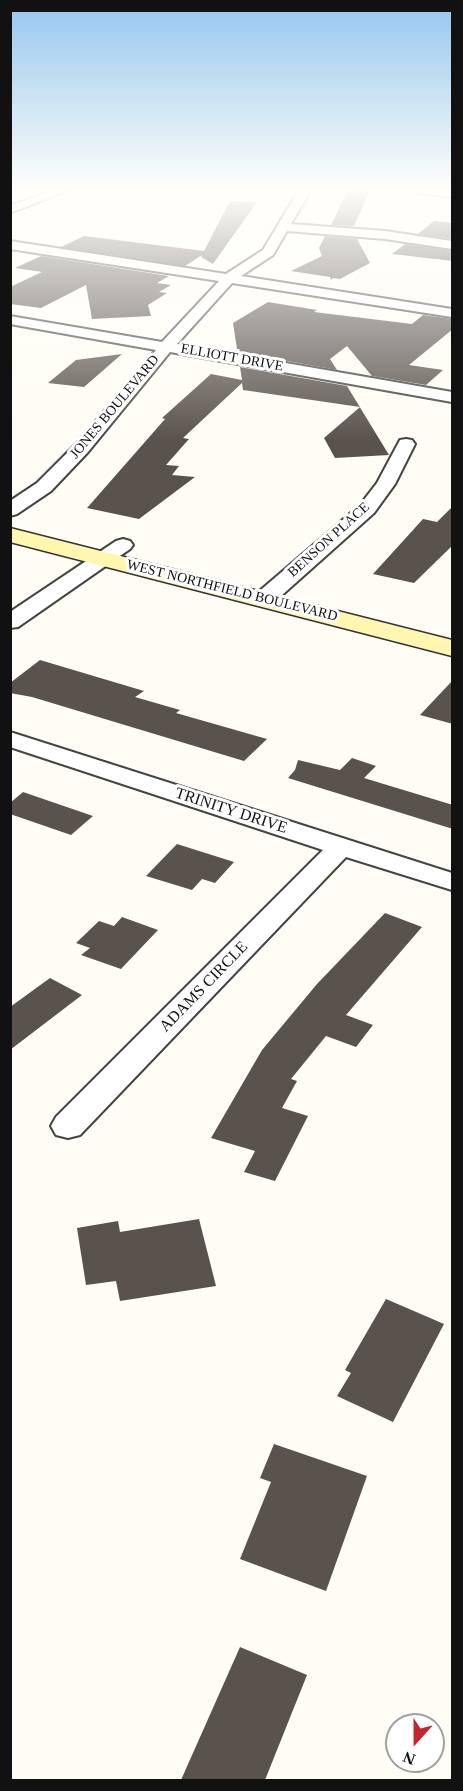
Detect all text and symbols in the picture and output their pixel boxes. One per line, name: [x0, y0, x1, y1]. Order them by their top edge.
street label: ELLIOTT DRIVE: [179, 341, 285, 375]
street label: JONES BOULEVARD: [67, 352, 163, 462]
street label: BENSON PLACE: [285, 499, 373, 581]
street label: WEST NORTHFIELD BOULEVARD: [125, 557, 339, 625]
street label: TRINITY DRIVE: [172, 784, 290, 838]
street label: ADAMS CIRCLE: [156, 938, 252, 1036]
north arrow: [385, 1713, 445, 1773]
text: N: [401, 1748, 418, 1768]

